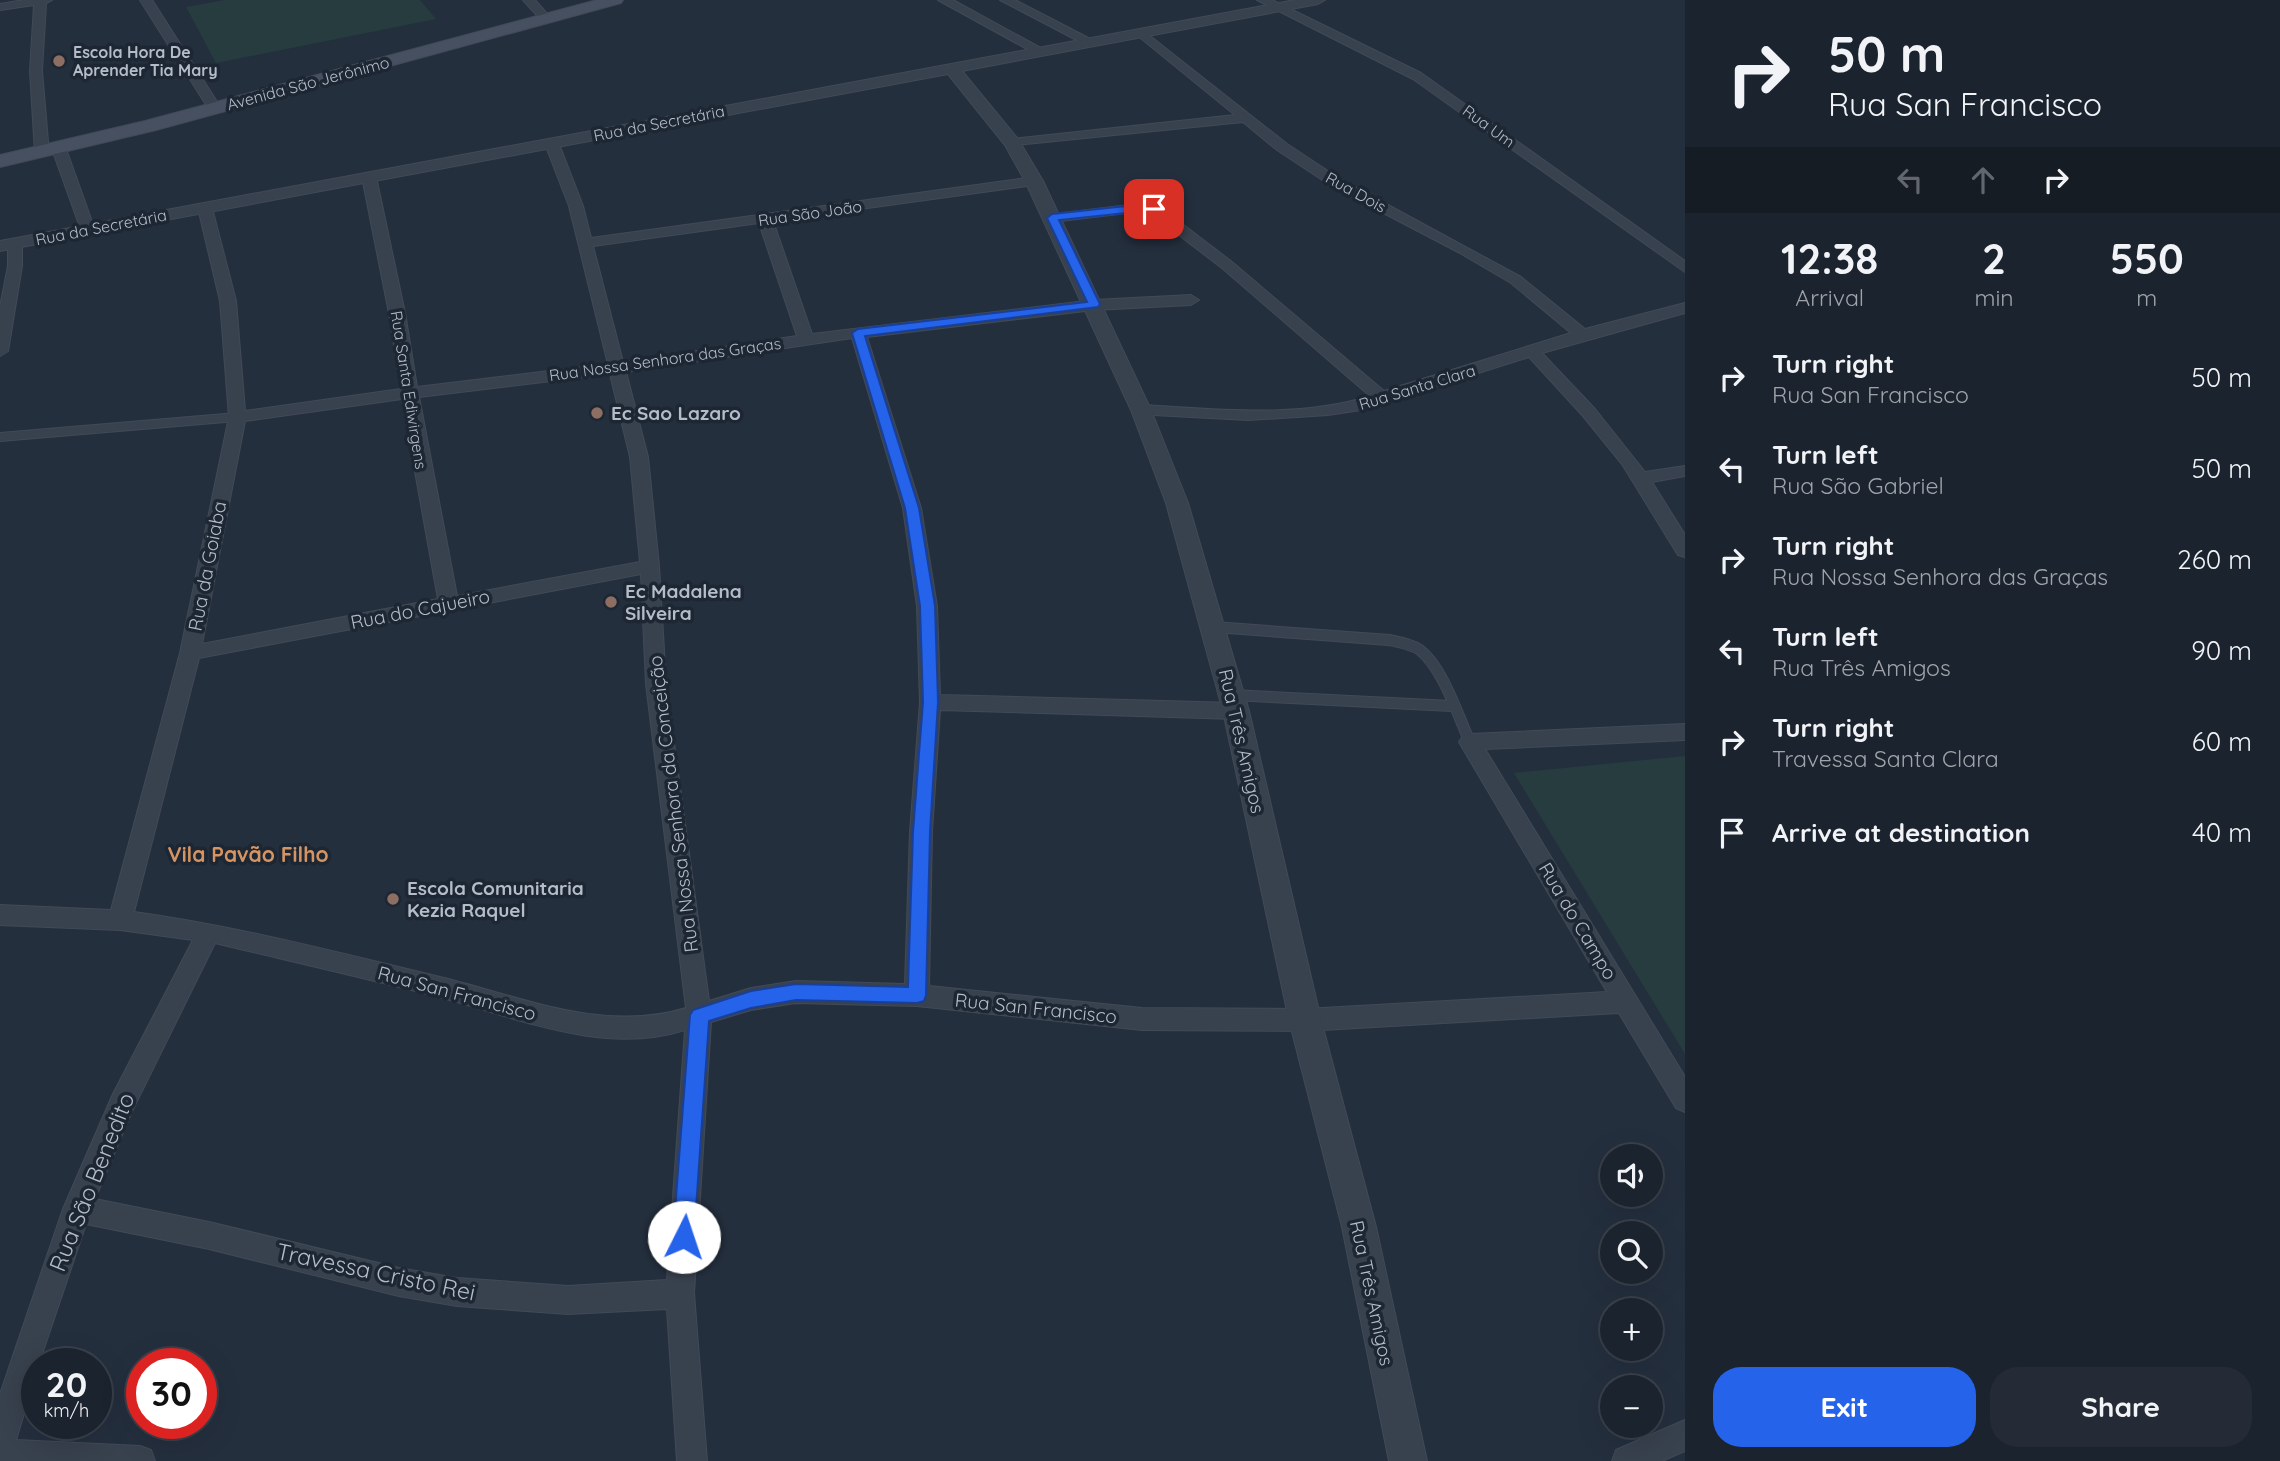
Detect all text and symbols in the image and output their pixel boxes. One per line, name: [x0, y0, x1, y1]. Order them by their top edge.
text: 50 m: [1828, 23, 1945, 84]
icon: right: [1713, 28, 1804, 119]
place label: Escola Hora De Aprender Tia Mary: [73, 42, 218, 80]
street label: Avenida São Jerônimo: [225, 52, 391, 114]
marker: Escola Hora De Aprender Tia Mary: [51, 53, 67, 69]
text: Rua San Francisco: [1828, 84, 2102, 124]
street label: Rua da Secretária: [592, 100, 726, 146]
street label: Rua Um: [1459, 100, 1519, 152]
icon: left: [1891, 161, 1929, 199]
icon: ahead: [1964, 161, 2002, 199]
icon: right: [2037, 161, 2075, 199]
street label: Rua Dois: [1322, 167, 1390, 217]
pin: [1124, 179, 1184, 239]
icon: arrive: [1135, 190, 1173, 228]
street label: Rua São João: [757, 196, 863, 230]
street label: Rua da Secretária: [34, 204, 168, 250]
text: 12:38: [1781, 232, 1878, 285]
text: 2: [1982, 232, 2006, 285]
text: 550: [2110, 232, 2184, 285]
text: Arrival: [1795, 283, 1864, 312]
text: min: [1974, 283, 2014, 312]
text: m: [2136, 283, 2157, 312]
street label: Rua Santa Ediwirgens: [387, 309, 431, 471]
street label: Rua Nossa Senhora das Graças: [548, 333, 782, 385]
text: Turn right: [1772, 347, 1894, 380]
icon: right: [1713, 359, 1751, 397]
street label: Rua Santa Clara: [1356, 360, 1478, 414]
text: 50 m: [2192, 361, 2252, 394]
text: Rua San Francisco: [1772, 380, 1969, 409]
place label: Ec Sao Lazaro: [611, 401, 741, 425]
marker: Ec Sao Lazaro: [589, 405, 605, 421]
text: Turn left: [1772, 438, 1879, 471]
icon: left: [1713, 450, 1751, 488]
text: 50 m: [2192, 452, 2252, 485]
text: Rua São Gabriel: [1772, 471, 1944, 500]
street label: Rua da Goiaba: [183, 499, 231, 633]
text: Turn right: [1772, 529, 1894, 562]
icon: right: [1713, 541, 1751, 579]
text: 260 m: [2177, 543, 2252, 576]
text: Rua Nossa Senhora das Graças: [1772, 562, 2108, 591]
place label: Ec Madalena Silveira: [625, 579, 742, 625]
street label: Rua do Cajueiro: [348, 584, 492, 634]
marker: Ec Madalena Silveira: [603, 594, 619, 610]
text: Turn left: [1772, 620, 1879, 653]
icon: left: [1713, 632, 1751, 670]
text: 90 m: [2191, 634, 2252, 667]
text: Rua Três Amigos: [1772, 653, 1951, 682]
street label: Rua Nossa Senhora da Conceição: [643, 654, 703, 954]
street label: Rua Três Amigos: [1214, 666, 1270, 816]
text: Turn right: [1772, 711, 1894, 744]
icon: right: [1713, 723, 1751, 761]
text: 60 m: [2192, 725, 2252, 758]
text: Travessa Santa Clara: [1772, 744, 1999, 773]
icon: arrive: [1713, 814, 1751, 852]
text: Arrive at destination: [1772, 816, 2030, 849]
text: 40 m: [2192, 816, 2252, 849]
district label: Vila Pavão Filho: [167, 841, 329, 867]
street label: Rua do Campo: [1534, 858, 1622, 984]
place label: Escola Comunitaria Kezia Raquel: [407, 876, 584, 922]
marker: Escola Comunitaria Kezia Raquel: [385, 891, 401, 907]
street label: Rua San Francisco: [375, 960, 539, 1026]
street label: Rua San Francisco: [954, 988, 1118, 1028]
street label: Rua São Benedito: [42, 1088, 141, 1275]
map controls: [1600, 1144, 1663, 1438]
button: sound: [1600, 1144, 1663, 1207]
position arrow: [647, 1200, 721, 1274]
street label: Rua Três Amigos: [1345, 1218, 1399, 1368]
button: search: [1600, 1221, 1663, 1284]
street label: Travessa Cristo Rei: [274, 1236, 478, 1307]
button: +: [1600, 1298, 1663, 1361]
speed limit sign: 30: [126, 1348, 217, 1439]
text: 20: [46, 1362, 87, 1406]
button: Exit: [1713, 1367, 1976, 1447]
button: Share: [1990, 1367, 2252, 1447]
button: −: [1600, 1375, 1663, 1438]
text: km/h: [44, 1399, 89, 1422]

